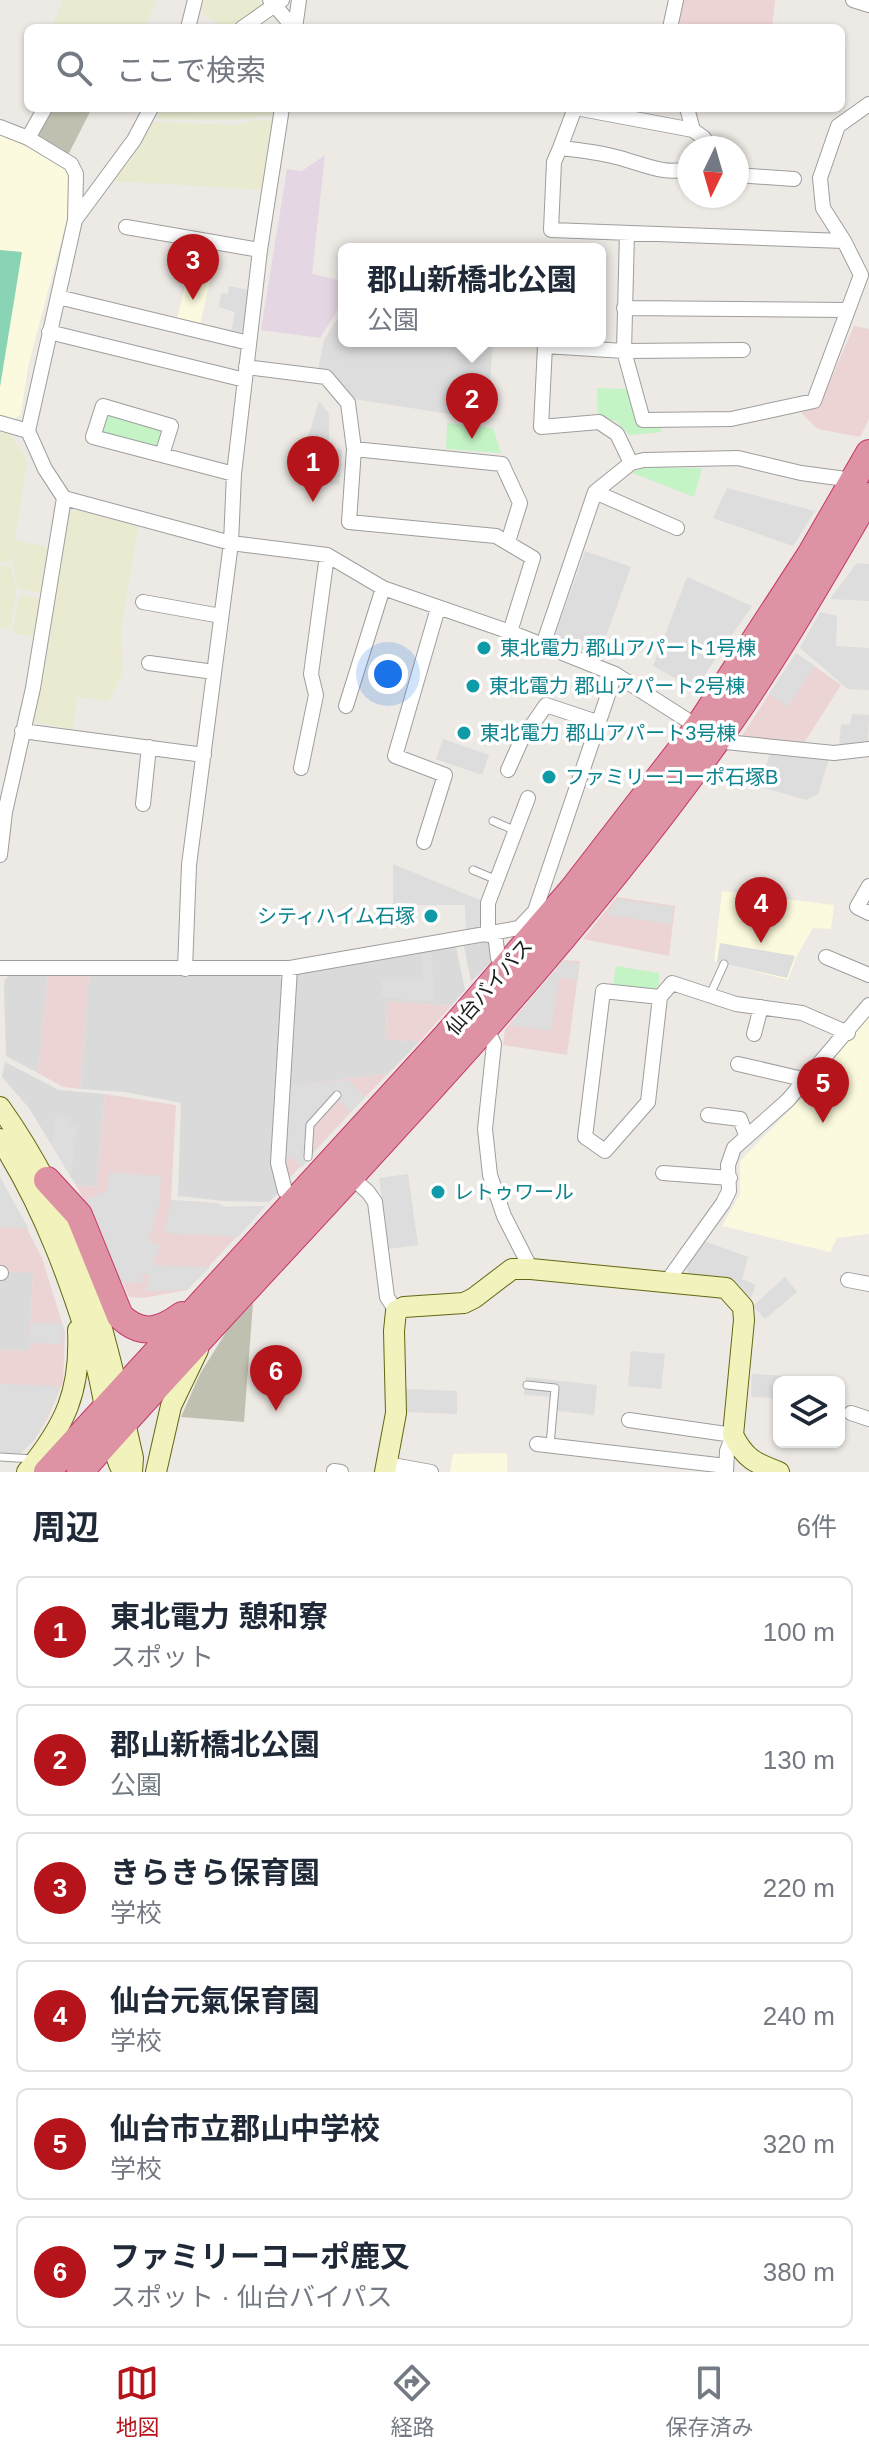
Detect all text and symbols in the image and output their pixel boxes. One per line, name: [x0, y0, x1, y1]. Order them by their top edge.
search box: [24, 24, 845, 112]
icon: search: [52, 46, 96, 90]
text: ここで検索: [116, 54, 266, 87]
north arrow: [677, 136, 749, 208]
pin: 3: [167, 234, 219, 300]
popup: [338, 243, 606, 347]
text: 郡山新橋北公園: [367, 263, 577, 296]
text: 公園: [367, 305, 419, 335]
pin: 2: [446, 373, 498, 439]
pin: 1: [287, 436, 339, 502]
place label: 東北電力 郡山アパート1号棟: [500, 637, 756, 659]
marker: 東北電力 郡山アパート1号棟: [475, 639, 493, 657]
your location: [368, 654, 408, 694]
place label: 東北電力 郡山アパート2号棟: [489, 675, 745, 697]
marker: 東北電力 郡山アパート2号棟: [464, 677, 482, 695]
place label: 東北電力 郡山アパート3号棟: [480, 722, 736, 744]
marker: 東北電力 郡山アパート3号棟: [455, 724, 473, 742]
place label: ファミリーコーポ石塚B: [565, 766, 778, 788]
marker: ファミリーコーポ石塚B: [540, 768, 558, 786]
pin: 4: [735, 877, 787, 943]
place label: シティハイム石塚: [257, 905, 415, 927]
marker: シティハイム石塚: [422, 907, 440, 925]
street label: 仙台バイパス: [441, 935, 537, 1039]
pin: 5: [797, 1057, 849, 1123]
place label: レトゥワール: [454, 1181, 574, 1203]
marker: レトゥワール: [429, 1183, 447, 1201]
pin: 6: [250, 1345, 302, 1411]
map controls: [773, 1376, 845, 1448]
button: layers: [773, 1376, 845, 1448]
text: 周辺: [32, 1508, 100, 1546]
text: 6件: [797, 1512, 837, 1542]
text: 東北電力 憩和寮: [110, 1600, 328, 1633]
text: 1: [53, 1617, 67, 1647]
text: 100 m: [763, 1617, 835, 1647]
text: スポット: [110, 1642, 214, 1672]
text: 郡山新橋北公園: [110, 1728, 320, 1761]
text: 2: [53, 1745, 67, 1775]
text: 130 m: [763, 1745, 835, 1775]
text: 公園: [110, 1770, 162, 1800]
text: きらきら保育園: [110, 1856, 320, 1889]
text: 3: [53, 1873, 67, 1903]
text: 220 m: [763, 1873, 835, 1903]
text: 学校: [110, 1898, 162, 1928]
text: 仙台元氣保育園: [110, 1984, 320, 2017]
text: 4: [53, 2001, 67, 2031]
text: 240 m: [763, 2001, 835, 2031]
text: 学校: [110, 2026, 162, 2056]
text: 仙台市立郡山中学校: [110, 2112, 380, 2145]
text: 5: [53, 2129, 67, 2159]
text: 320 m: [763, 2129, 835, 2159]
text: 学校: [110, 2154, 162, 2184]
text: ファミリーコーポ鹿又: [110, 2240, 410, 2273]
text: 6: [53, 2257, 67, 2287]
text: 380 m: [763, 2257, 835, 2287]
text: スポット · 仙台バイパス: [110, 2282, 393, 2312]
tab: 地図: [115, 2361, 160, 2441]
tab: 経路: [390, 2361, 435, 2441]
tab: 保存済み: [665, 2361, 754, 2441]

